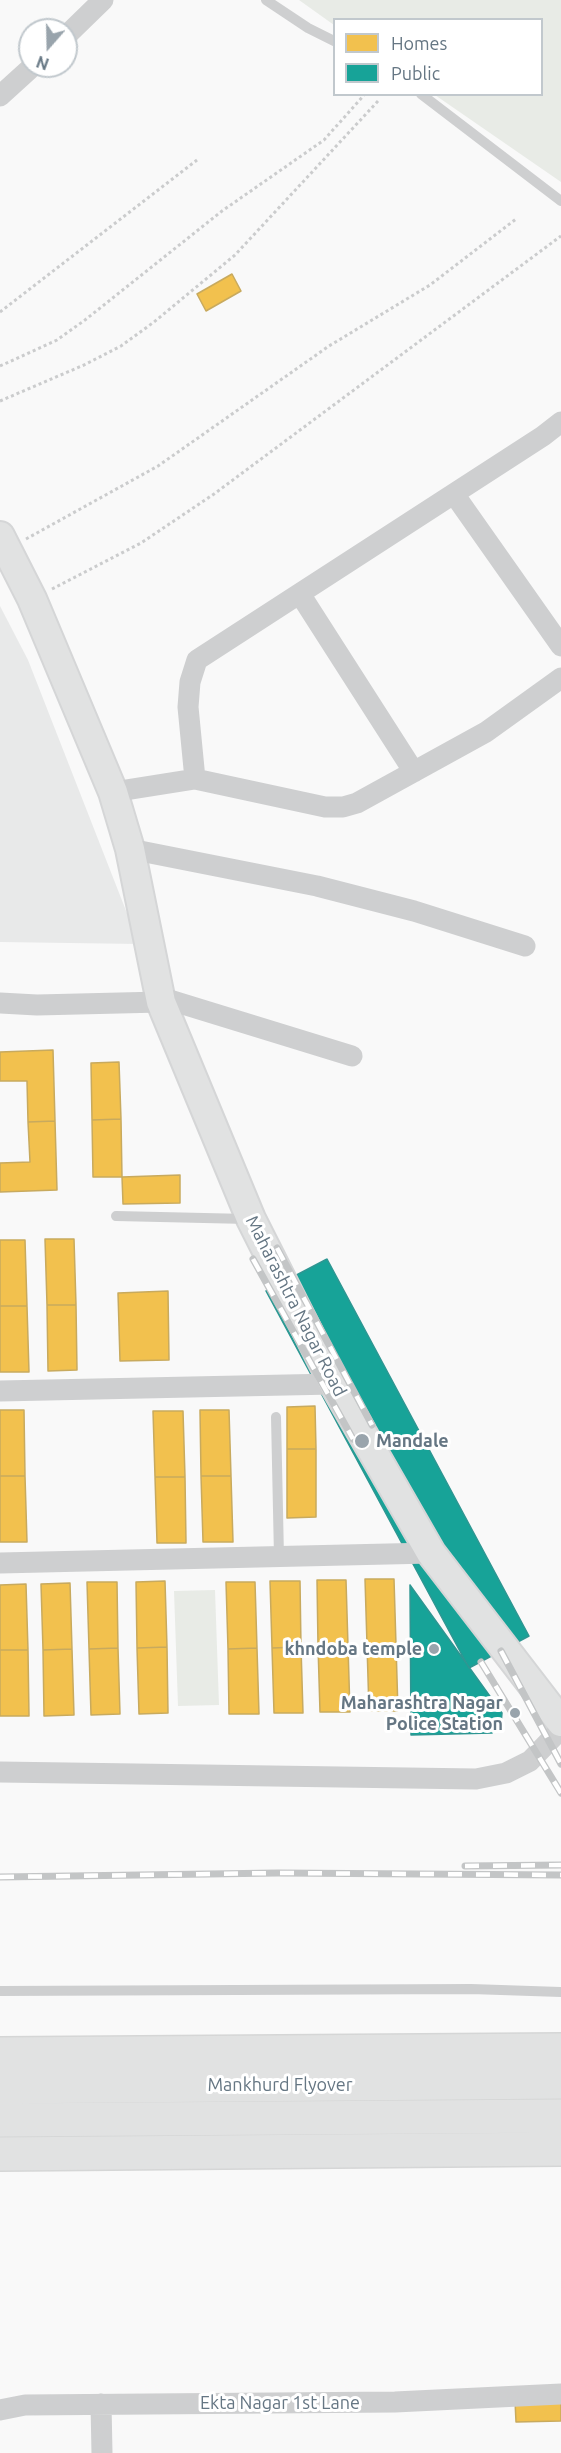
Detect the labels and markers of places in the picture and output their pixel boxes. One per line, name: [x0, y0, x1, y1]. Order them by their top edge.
place label: Mandale: [376, 1430, 449, 1452]
marker: Mandale: [353, 1432, 371, 1450]
place label: khndoba temple: [284, 1638, 422, 1660]
marker: khndoba temple: [427, 1642, 441, 1656]
place label: Maharashtra Nagar Police Station: [341, 1692, 503, 1734]
marker: Maharashtra Nagar Police Station: [508, 1706, 522, 1720]

